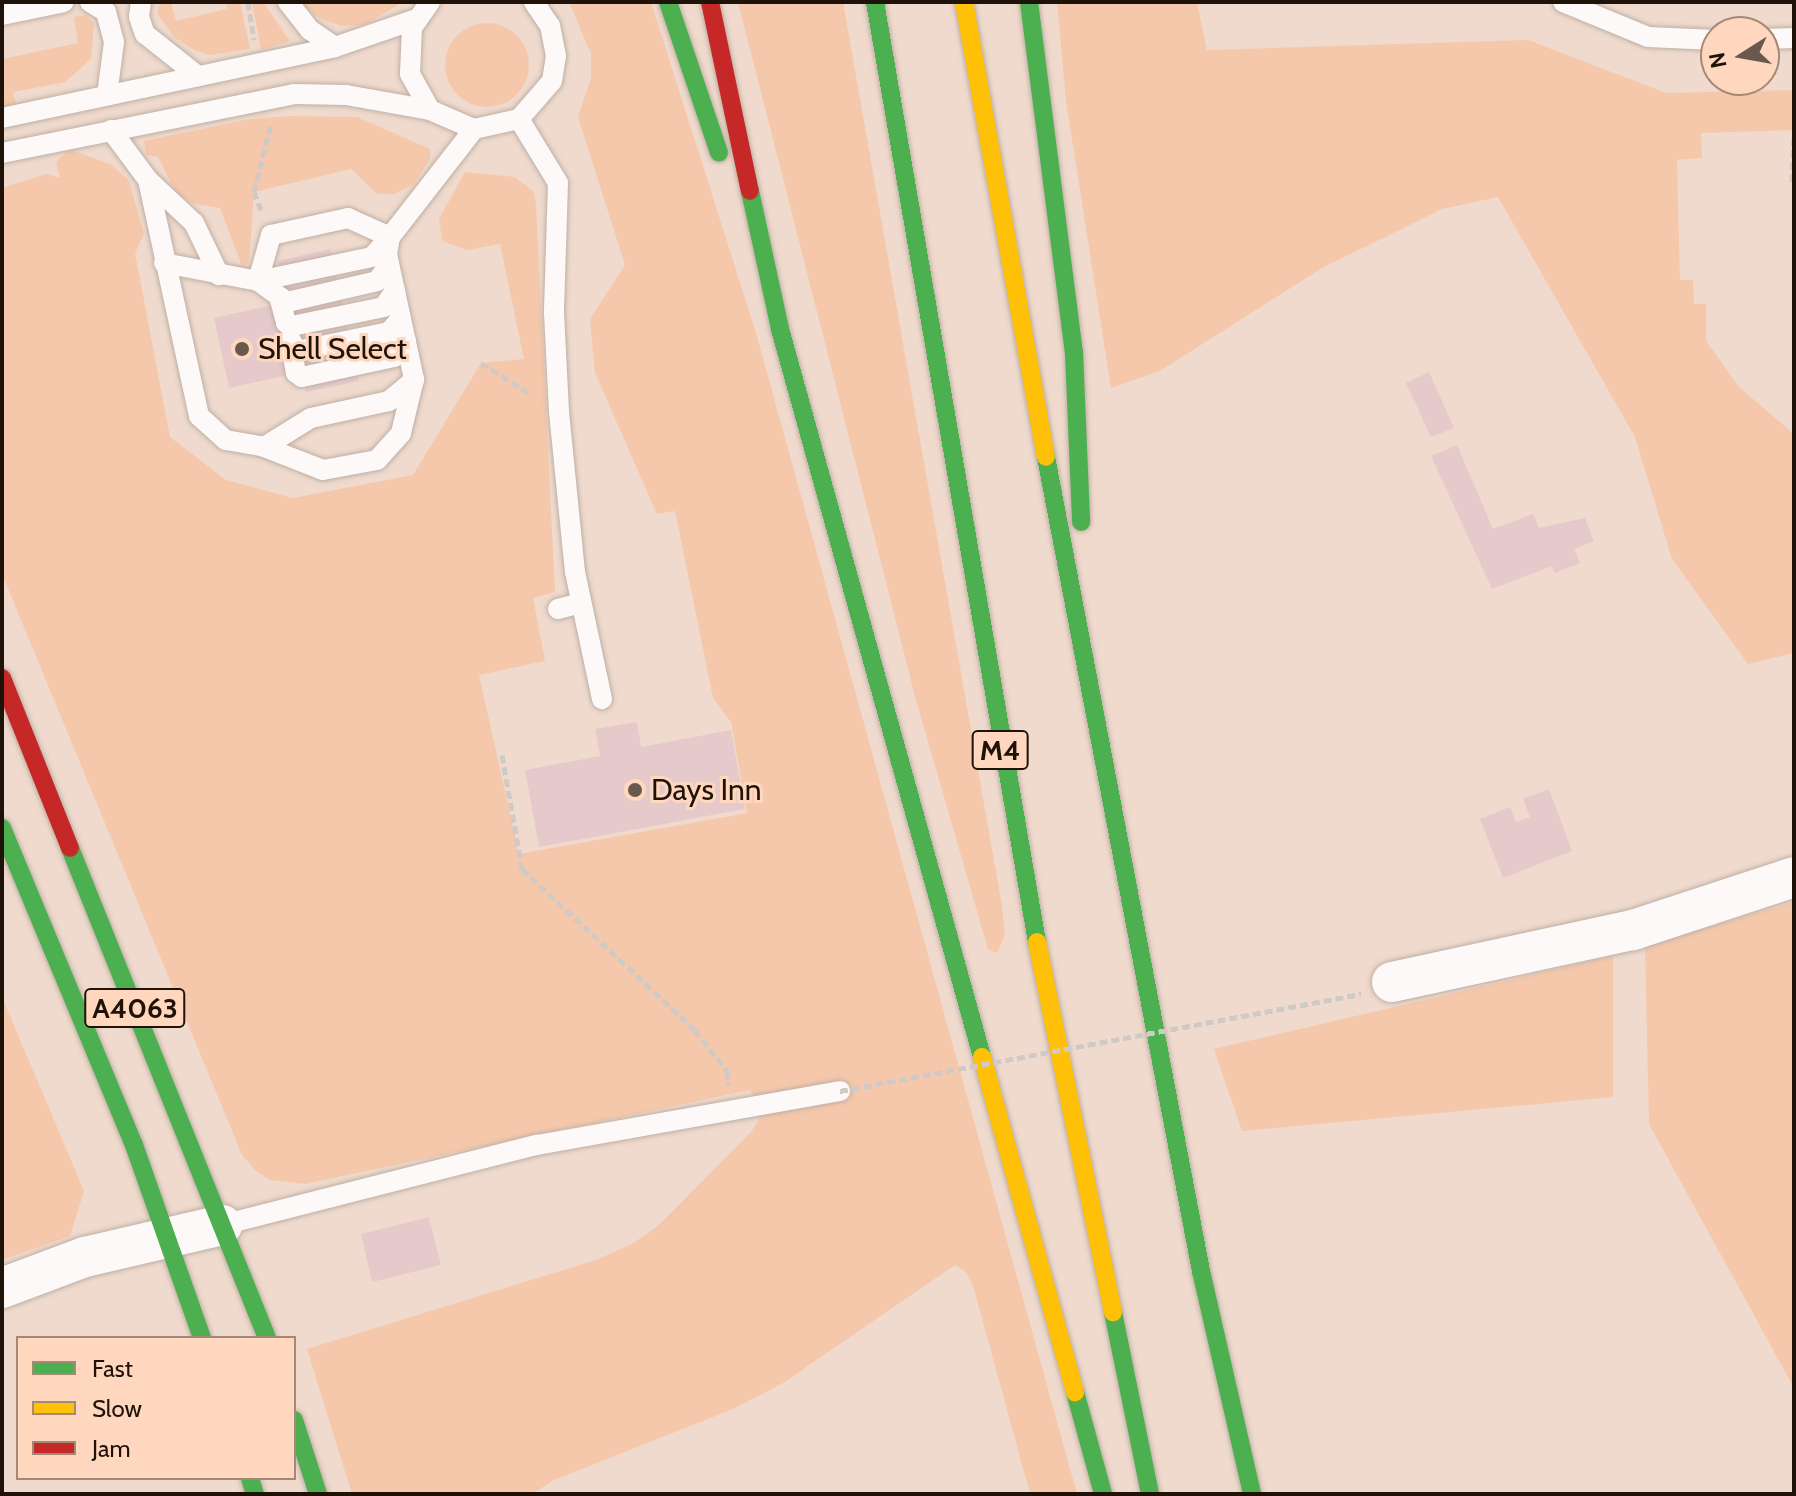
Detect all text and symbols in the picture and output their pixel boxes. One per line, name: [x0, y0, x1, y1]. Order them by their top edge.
north arrow: [1700, 16, 1780, 96]
text: N: [1703, 50, 1733, 71]
place label: Shell Select: [258, 331, 407, 367]
marker: Shell Select: [233, 340, 251, 358]
road number: M4: [970, 726, 1030, 774]
place label: Days Inn: [651, 772, 761, 808]
marker: Days Inn: [626, 781, 644, 799]
road number: A4063: [83, 984, 187, 1032]
legend: [16, 1336, 296, 1480]
text: Fast: [92, 1354, 133, 1383]
text: Slow: [92, 1394, 142, 1423]
text: Jam: [92, 1434, 130, 1463]

